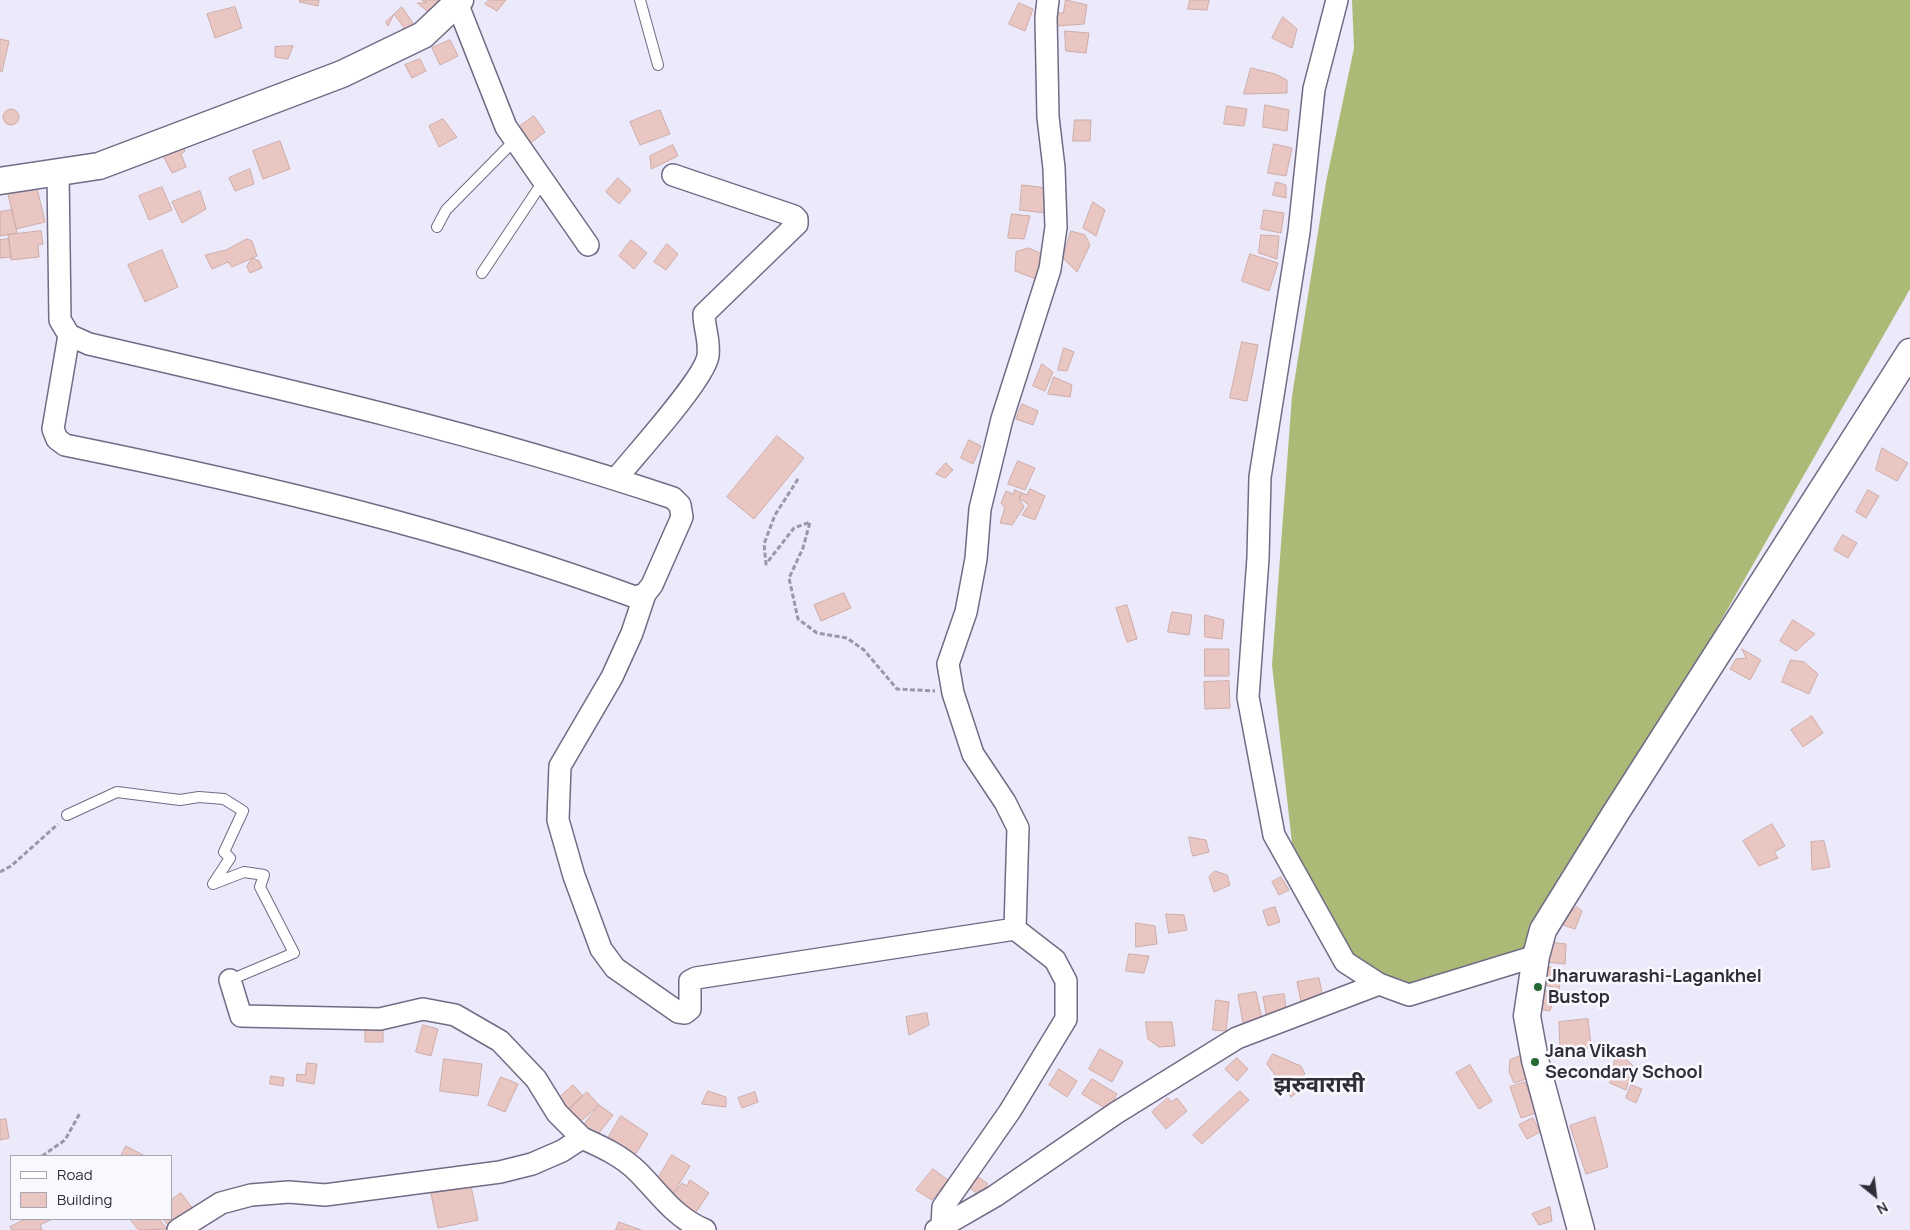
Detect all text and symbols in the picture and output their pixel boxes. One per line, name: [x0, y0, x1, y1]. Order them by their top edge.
place label: Jharuwarashi-Lagankhel Bustop: [1548, 966, 1762, 1009]
marker: Jharuwarashi-Lagankhel Bustop: [1532, 981, 1544, 993]
place label: Jana Vikash Secondary School: [1545, 1041, 1703, 1084]
marker: Jana Vikash Secondary School: [1529, 1056, 1541, 1068]
district label: झरुवारासी: [1274, 1073, 1364, 1099]
legend: [10, 1155, 172, 1220]
text: Road: [57, 1164, 93, 1185]
north arrow: [1850, 1170, 1900, 1220]
text: Building: [57, 1189, 112, 1210]
text: N: [1874, 1198, 1892, 1219]

